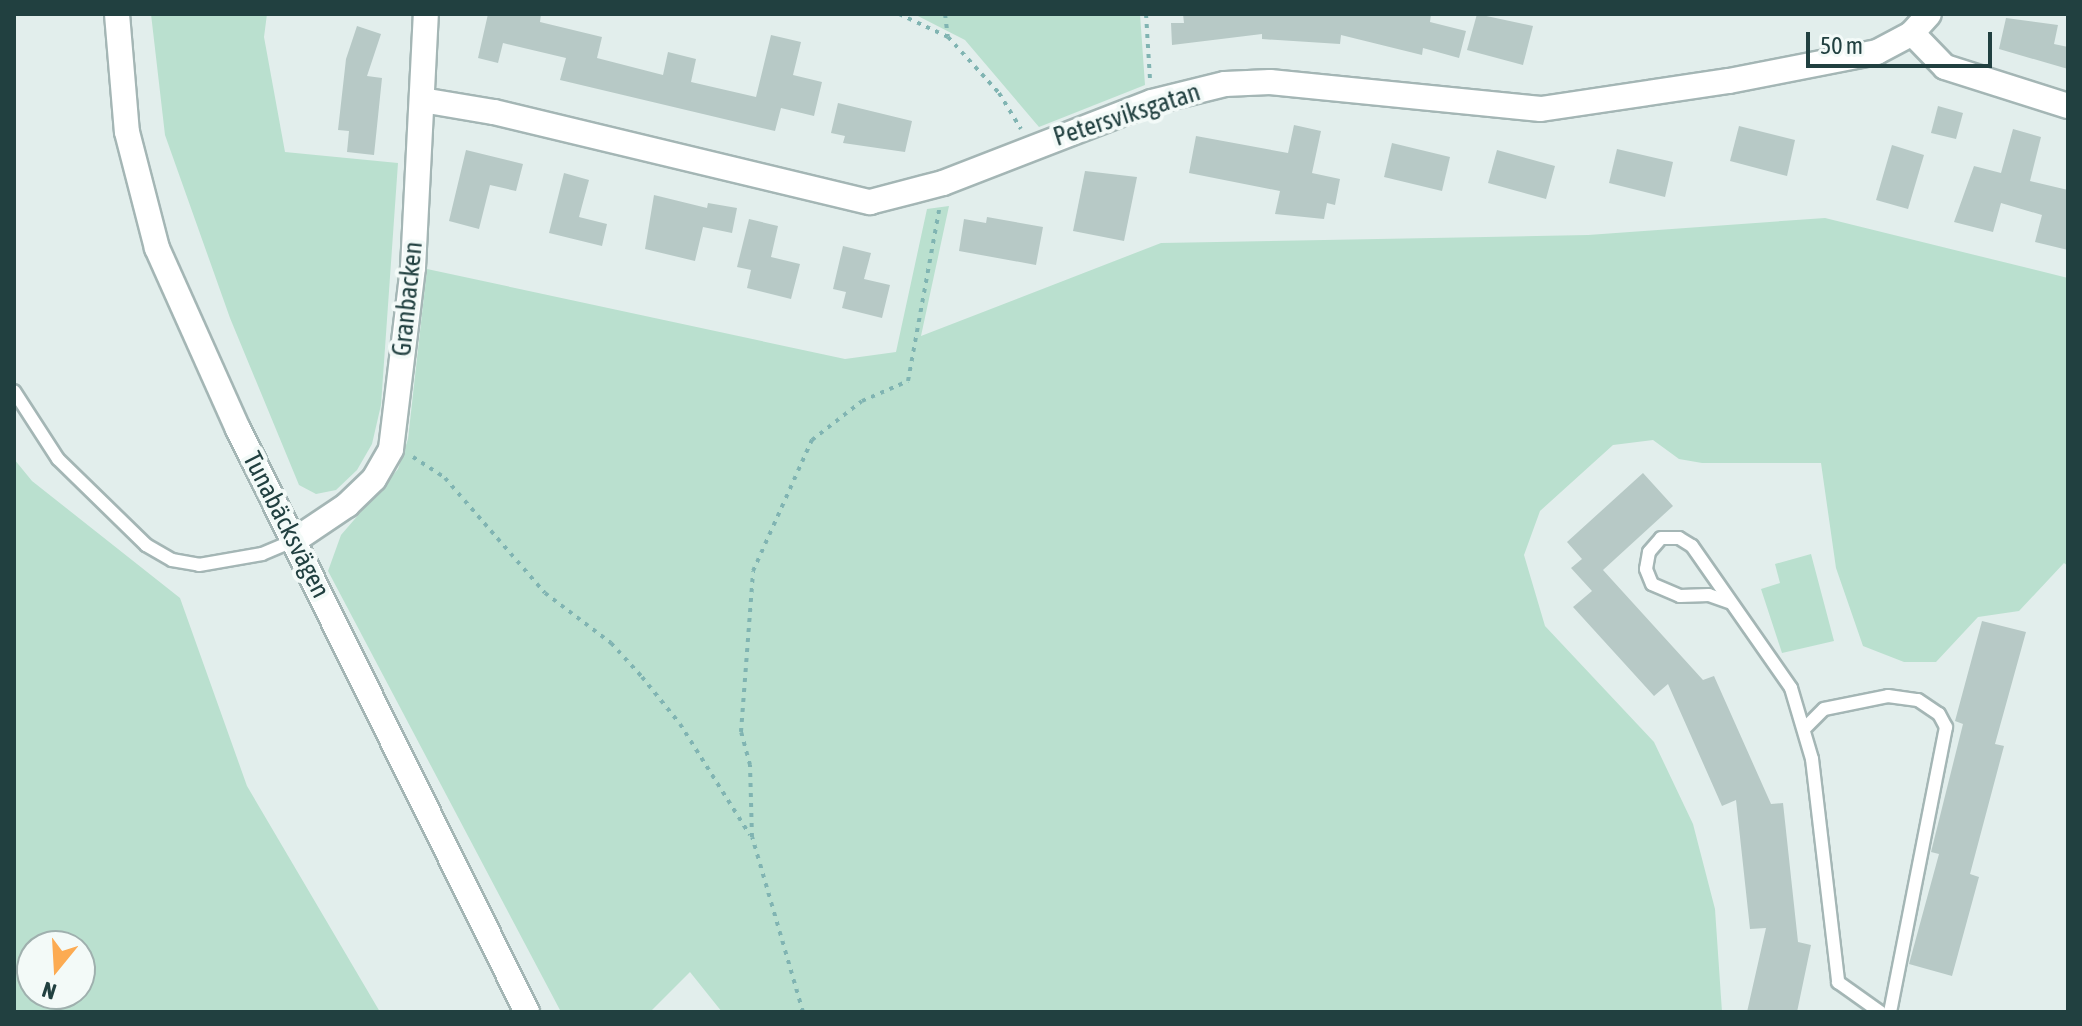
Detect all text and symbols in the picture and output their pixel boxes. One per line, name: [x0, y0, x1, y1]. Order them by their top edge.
scale bar: [1810, 16, 1996, 66]
text: 50 m: [1820, 32, 1863, 59]
street label: Petersviksgatan: [1050, 77, 1204, 153]
street label: Granbacken: [386, 240, 430, 358]
street label: Tunabäcksvägen: [236, 447, 336, 603]
north arrow: [16, 930, 96, 1010]
text: N: [39, 977, 59, 1005]

